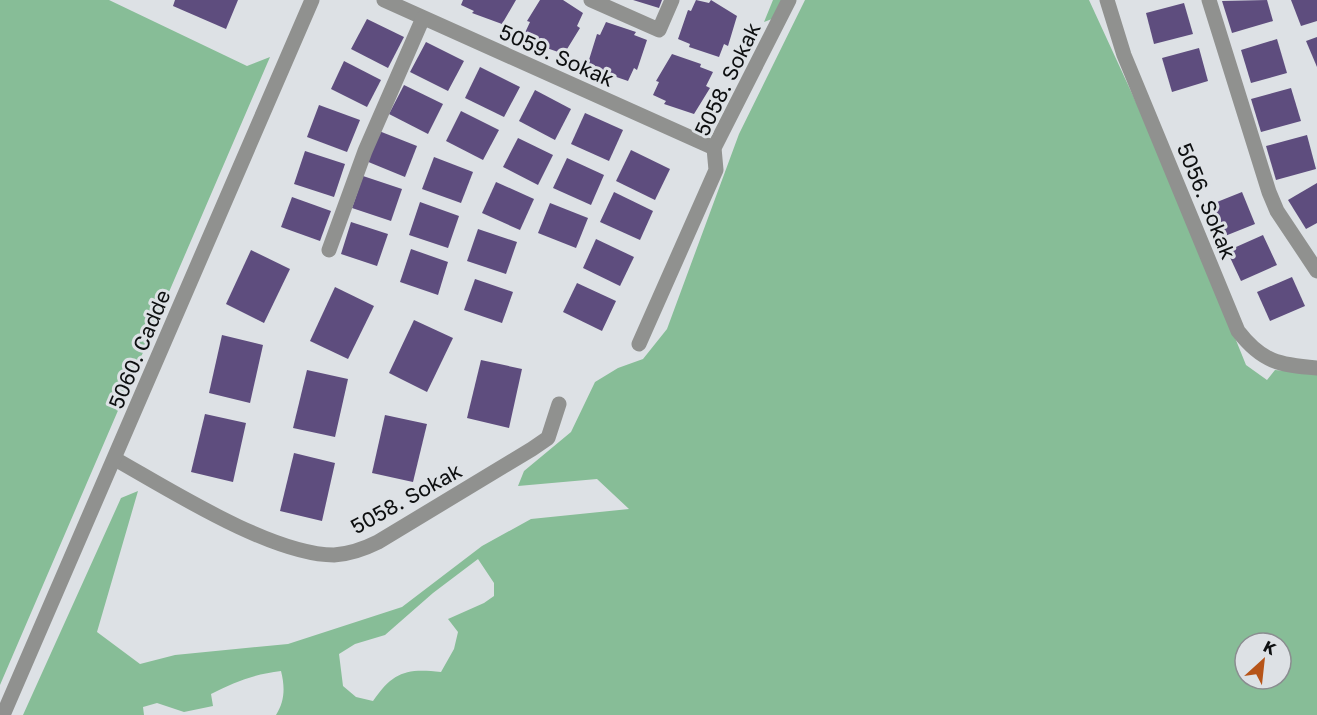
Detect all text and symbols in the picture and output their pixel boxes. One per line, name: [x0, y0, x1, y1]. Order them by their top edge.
street label: 5059. Sokak: [496, 18, 619, 92]
street label: 5058. Sokak: [688, 18, 766, 140]
street label: 5056. Sokak: [1172, 139, 1242, 263]
street label: 5060. Cadde: [102, 286, 176, 412]
street label: 5058. Sokak: [346, 457, 466, 539]
north arrow: [1233, 631, 1293, 691]
text: K: [1260, 636, 1280, 659]

